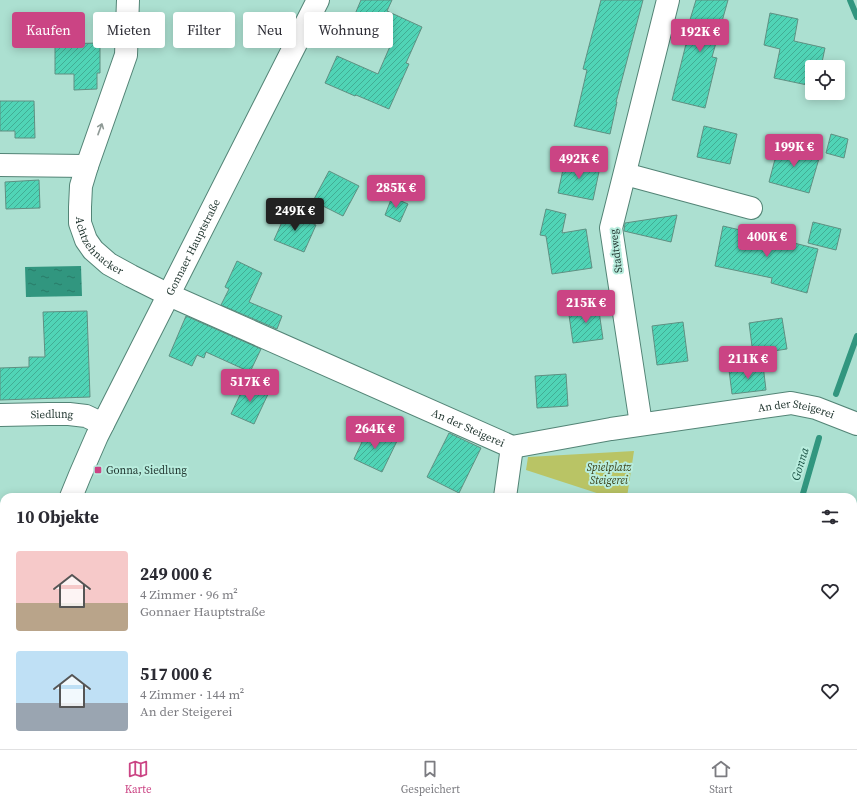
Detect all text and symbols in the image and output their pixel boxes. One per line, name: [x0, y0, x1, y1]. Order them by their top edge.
chip: Kaufen: [12, 12, 85, 48]
chip: Mieten: [93, 12, 165, 48]
chip: Filter: [173, 12, 235, 48]
chip: Neu: [243, 12, 296, 48]
chip: Wohnung: [304, 12, 393, 48]
pin: 192K €: [667, 19, 733, 53]
text: 192K €: [680, 23, 720, 40]
map controls: [805, 60, 845, 100]
button: locate: [805, 60, 845, 100]
one-way arrow: [96, 123, 104, 135]
pin: 199K €: [761, 134, 827, 168]
text: 199K €: [774, 138, 814, 155]
pin: 492K €: [546, 146, 612, 180]
text: 492K €: [559, 150, 599, 167]
pin: 285K €: [363, 175, 429, 209]
text: 285K €: [376, 179, 416, 196]
street label: Gonnaer Hauptstraße: [162, 196, 224, 298]
pin: 249K €: [262, 198, 328, 232]
text: 249K €: [275, 202, 315, 219]
street label: Achtzehnacker: [73, 217, 127, 278]
pin: 400K €: [734, 224, 800, 258]
street label: Stadtweg: [606, 228, 626, 274]
text: 400K €: [747, 228, 787, 245]
pin: 215K €: [553, 290, 619, 324]
text: 215K €: [566, 294, 606, 311]
pin: 211K €: [715, 346, 781, 380]
text: 211K €: [728, 350, 768, 367]
pin: 517K €: [217, 369, 283, 403]
text: 517K €: [230, 373, 270, 390]
street label: An der Steigerei: [757, 396, 837, 422]
street label: An der Steigerei: [429, 405, 507, 450]
street label: Siedlung: [30, 406, 75, 422]
pin: 264K €: [342, 416, 408, 450]
text: 264K €: [355, 420, 395, 437]
water label: Gonna: [787, 445, 813, 482]
park label: Spielplatz Steigerei: [587, 460, 632, 488]
place label: Gonna, Siedlung: [106, 463, 187, 478]
marker: Gonna, Siedlung: [93, 465, 103, 475]
text: 10 Objekte: [16, 505, 99, 529]
icon: filters: [819, 506, 841, 528]
text: 249 000 €: [140, 562, 212, 586]
icon: home: [48, 567, 96, 615]
icon: heart: [819, 580, 841, 602]
text: 4 Zimmer · 96 m²: [140, 586, 238, 603]
text: Gonnaer Hauptstraße: [140, 603, 265, 620]
text: 517 000 €: [140, 662, 212, 686]
icon: home: [48, 667, 96, 715]
icon: heart: [819, 680, 841, 702]
text: 4 Zimmer · 144 m²: [140, 686, 244, 703]
text: An der Steigerei: [140, 703, 232, 720]
tab: Karte: [125, 758, 152, 797]
tab: Gespeichert: [401, 758, 460, 797]
tab: Start: [709, 758, 732, 797]

